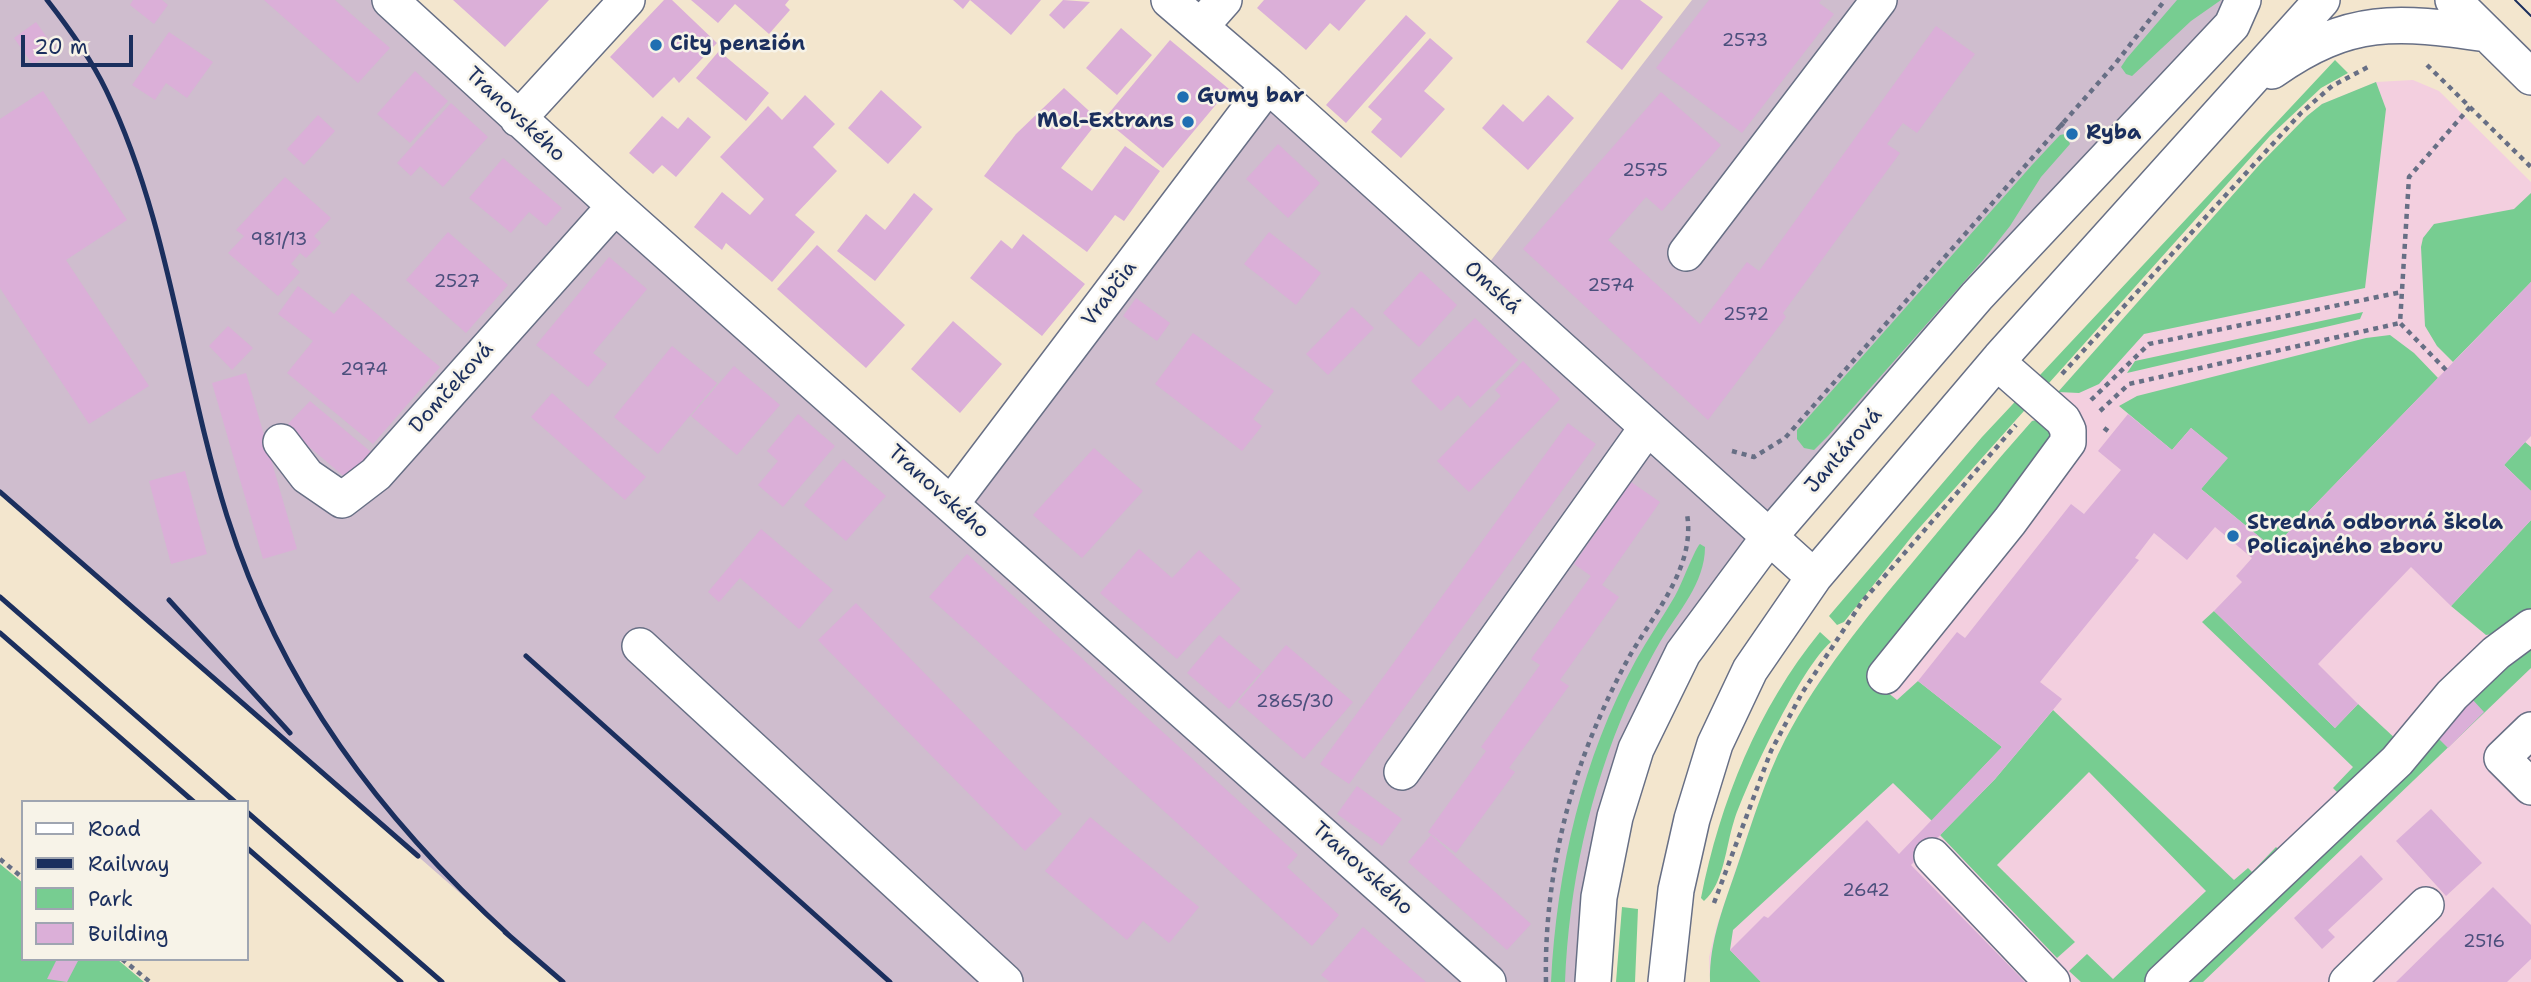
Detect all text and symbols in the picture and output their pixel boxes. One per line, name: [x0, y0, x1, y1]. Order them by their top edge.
scale bar: [24, 21, 136, 65]
house number: 2573: [1722, 30, 1768, 52]
place label: City penzión: [670, 32, 805, 58]
text: 20 m: [34, 33, 88, 61]
marker: City penzión: [648, 37, 664, 53]
street label: Tranovského: [460, 62, 570, 168]
place label: Gumy bar: [1197, 84, 1304, 110]
marker: Gumy bar: [1175, 89, 1191, 105]
place label: Mol-Extrans: [1037, 109, 1174, 135]
marker: Mol-Extrans: [1180, 114, 1196, 130]
place label: Ryba: [2086, 121, 2141, 147]
marker: Ryba: [2064, 126, 2080, 142]
house number: 2575: [1622, 160, 1668, 182]
house number: 981/13: [251, 229, 307, 251]
street label: Vrabčia: [1077, 256, 1143, 332]
street label: Omská: [1458, 256, 1526, 320]
house number: 2527: [434, 271, 480, 293]
house number: 2574: [1588, 275, 1634, 297]
house number: 2572: [1723, 304, 1769, 326]
street label: Domčeková: [405, 337, 499, 439]
house number: 2974: [340, 359, 388, 381]
street label: Jantárová: [1800, 403, 1888, 499]
street label: Tranovského: [882, 440, 994, 544]
place label: Stredná odborná škola Policajného zboru: [2247, 511, 2503, 561]
marker: Stredná odborná škola Policajného zboru: [2225, 528, 2241, 544]
house number: 2865/30: [1256, 691, 1334, 713]
legend: [21, 800, 248, 961]
text: Road: [88, 815, 141, 843]
street label: Tranovského: [1306, 817, 1418, 921]
text: Railway: [88, 850, 170, 878]
house number: 2642: [1842, 880, 1890, 902]
text: Park: [88, 885, 133, 913]
text: Building: [88, 920, 168, 948]
house number: 2516: [2463, 931, 2505, 953]

